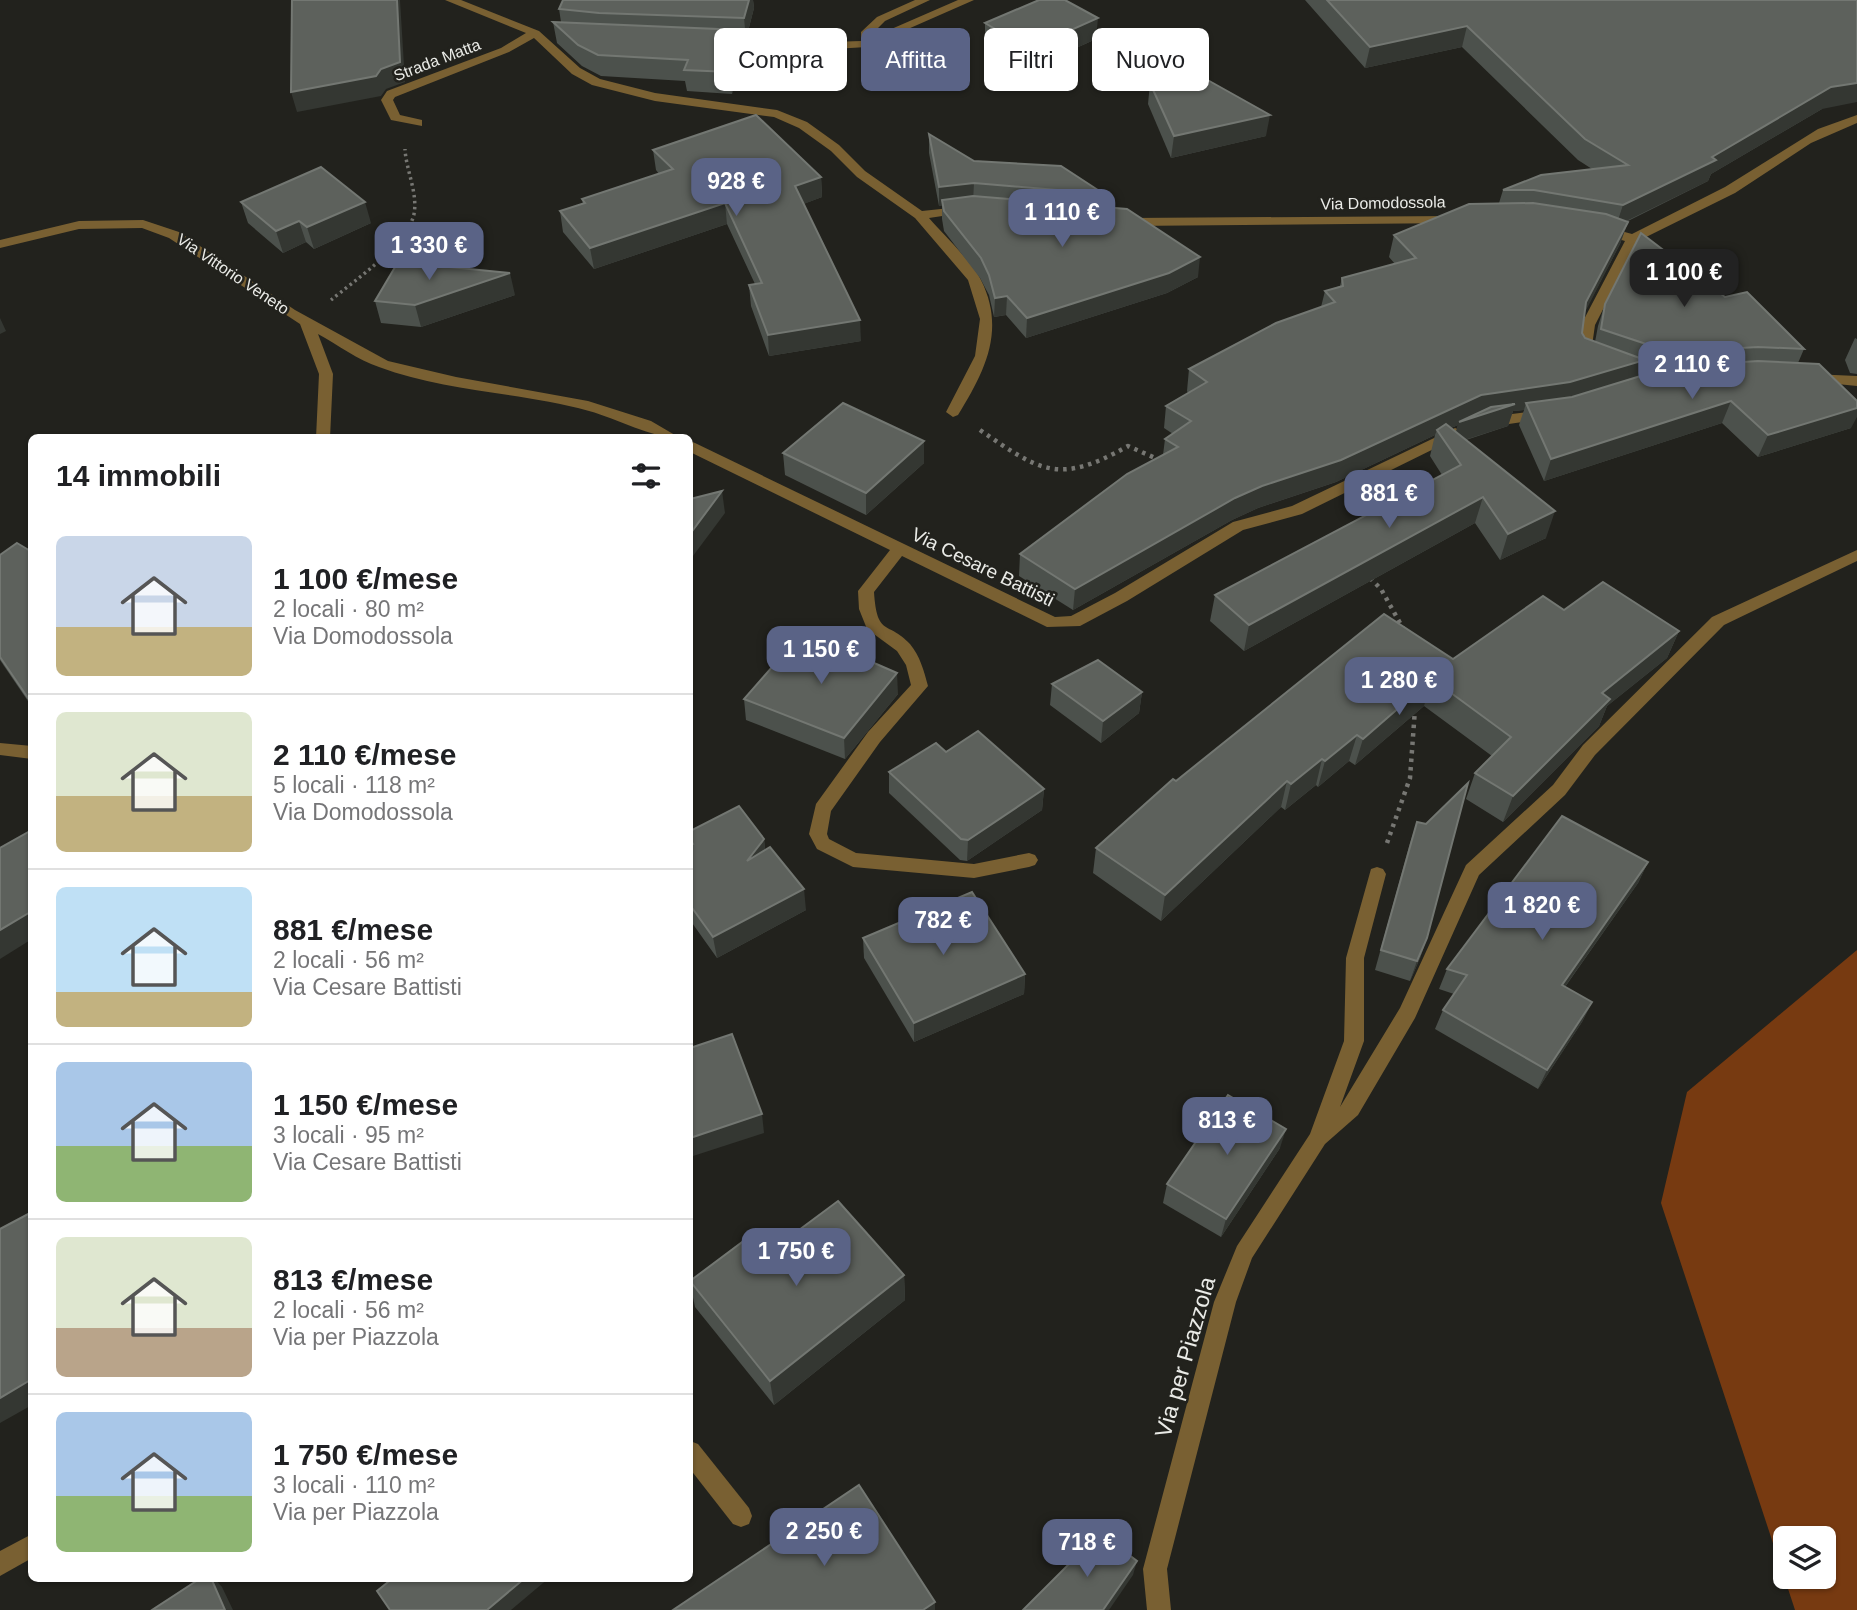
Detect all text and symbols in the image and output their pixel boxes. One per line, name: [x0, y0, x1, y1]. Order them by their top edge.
chip: Compra: [714, 28, 847, 91]
chip: Affitta: [861, 28, 970, 91]
chip: Filtri: [984, 28, 1078, 91]
chip: Nuovo: [1092, 28, 1209, 91]
street label: Strada Matta: [391, 36, 483, 84]
pin: 928 €: [687, 158, 785, 218]
text: 928 €: [707, 168, 765, 194]
pin: 1 110 €: [997, 190, 1127, 249]
street label: Via Domodossola: [1320, 193, 1446, 213]
text: 1 110 €: [1024, 199, 1100, 225]
pin: 1 330 €: [364, 222, 494, 282]
street label: Via Vittorio Veneto: [174, 230, 292, 318]
text: 1 330 €: [391, 232, 467, 258]
pin: 1 100 €: [1619, 250, 1749, 309]
text: 1 100 €: [1646, 259, 1722, 285]
pin: 2 110 €: [1627, 342, 1757, 401]
text: 2 110 €: [1654, 351, 1730, 377]
icon: filters: [627, 457, 665, 495]
text: 14 immobili: [56, 459, 221, 492]
pin: 881 €: [1340, 470, 1438, 530]
text: 881 €: [1360, 480, 1418, 506]
street label: Via Cesare Battisti: [908, 523, 1058, 611]
text: 1 100 €/mese: [273, 562, 458, 595]
icon: home: [112, 564, 196, 648]
text: 2 locali · 80 m²: [273, 596, 424, 622]
text: Via Domodossola: [273, 623, 453, 649]
pin: 1 150 €: [756, 626, 886, 686]
text: 1 150 €: [783, 636, 859, 662]
pin: 1 280 €: [1334, 658, 1464, 717]
text: 1 280 €: [1361, 667, 1437, 693]
text: 2 110 €/mese: [273, 738, 457, 771]
icon: home: [112, 740, 196, 824]
text: 5 locali · 118 m²: [273, 772, 435, 798]
text: Via Domodossola: [273, 799, 453, 825]
pin: 1 820 €: [1477, 883, 1607, 942]
text: 1 820 €: [1504, 892, 1580, 918]
pin: 782 €: [894, 898, 992, 957]
text: 782 €: [914, 907, 972, 933]
text: 881 €/mese: [273, 913, 433, 946]
icon: home: [112, 915, 196, 999]
text: 2 locali · 56 m²: [273, 947, 424, 973]
text: Via Cesare Battisti: [273, 974, 462, 1000]
text: 1 150 €/mese: [273, 1088, 458, 1121]
icon: home: [112, 1090, 196, 1174]
pin: 813 €: [1178, 1098, 1276, 1157]
text: 813 €: [1198, 1107, 1256, 1133]
text: 3 locali · 95 m²: [273, 1122, 424, 1148]
text: Via Cesare Battisti: [273, 1149, 462, 1175]
pin: 1 750 €: [731, 1228, 861, 1288]
text: 1 750 €: [758, 1238, 834, 1264]
text: 813 €/mese: [273, 1263, 433, 1296]
icon: home: [112, 1265, 196, 1349]
street label: Via per Piazzola: [1150, 1274, 1220, 1440]
text: 2 locali · 56 m²: [273, 1297, 424, 1323]
text: Via per Piazzola: [273, 1324, 439, 1350]
text: 1 750 €/mese: [273, 1438, 458, 1471]
icon: home: [112, 1440, 196, 1524]
text: 3 locali · 110 m²: [273, 1472, 435, 1498]
text: Via per Piazzola: [273, 1499, 439, 1525]
pin: 2 250 €: [759, 1508, 889, 1568]
text: 2 250 €: [786, 1518, 862, 1544]
pin: 718 €: [1038, 1520, 1136, 1579]
map controls: [1773, 1526, 1836, 1589]
button: layers: [1773, 1526, 1836, 1589]
text: 718 €: [1058, 1529, 1116, 1555]

